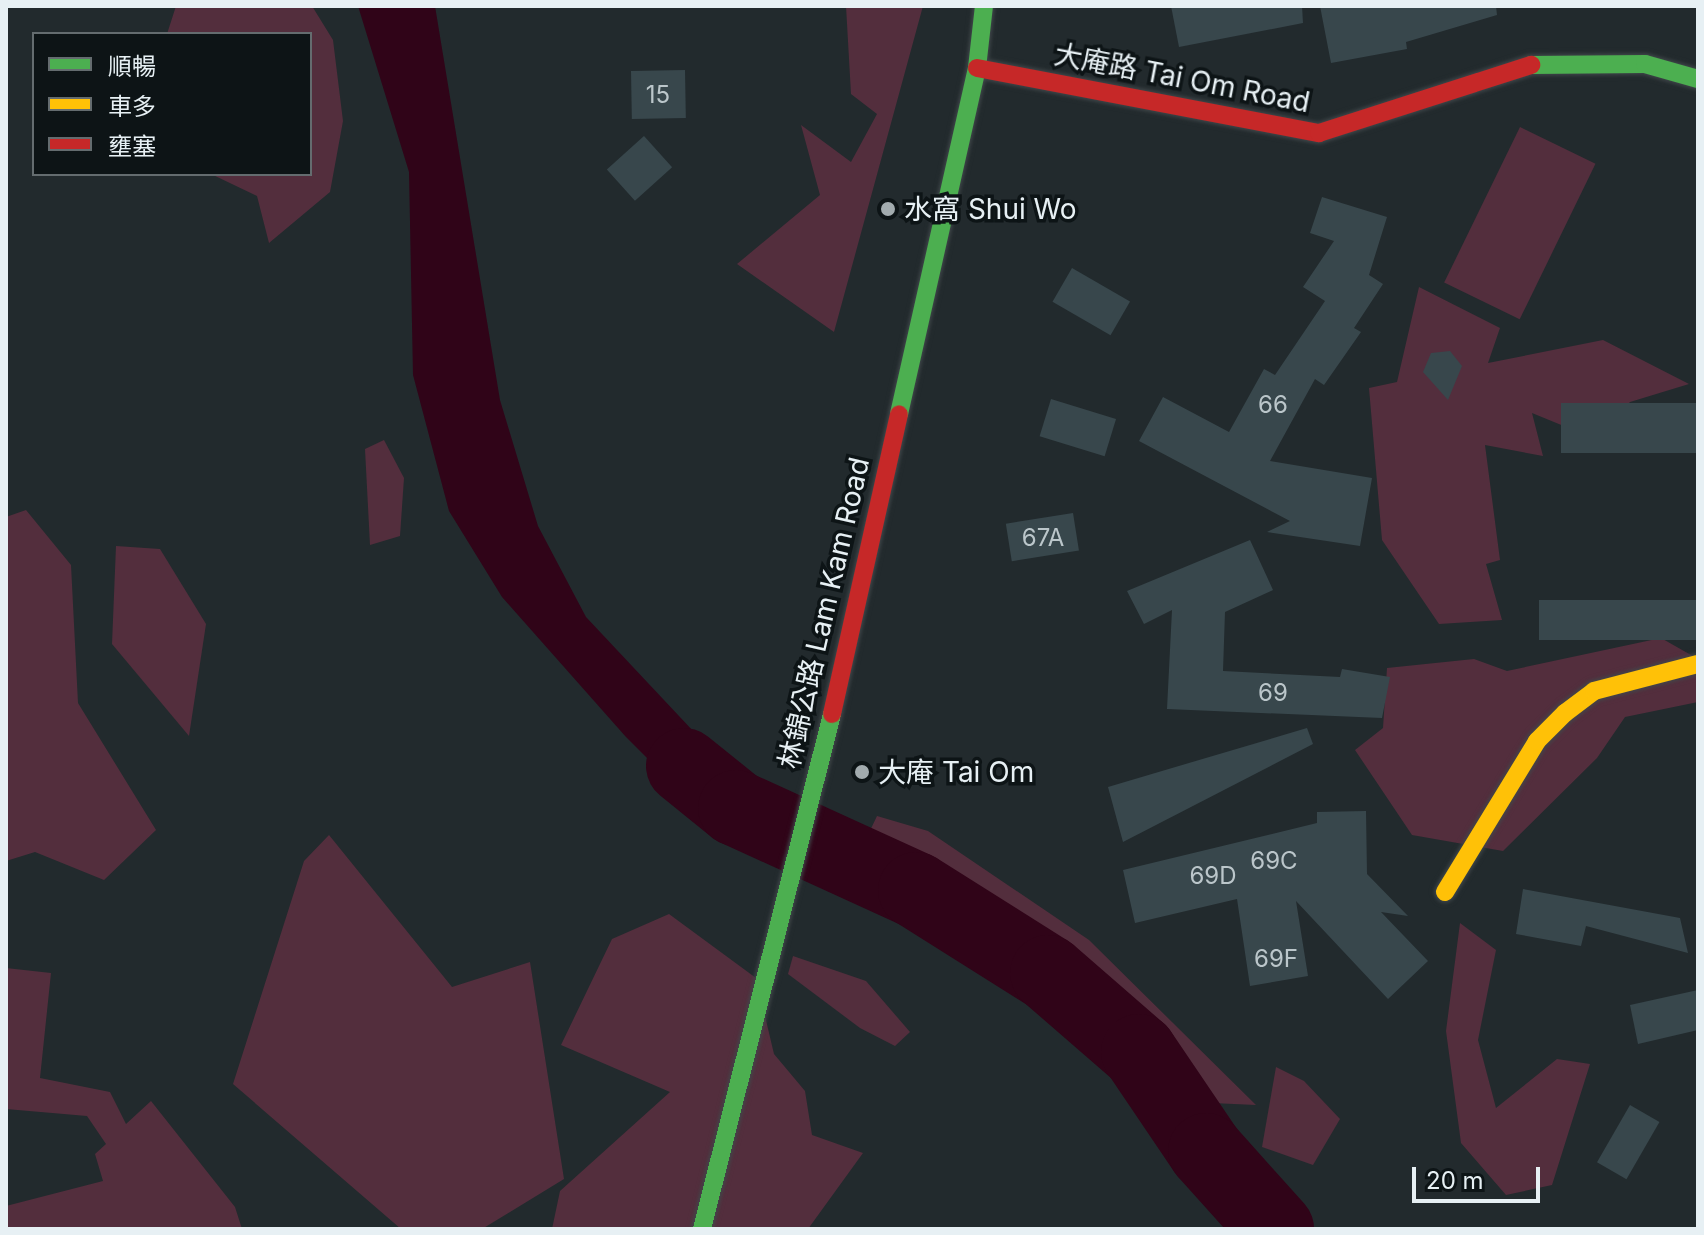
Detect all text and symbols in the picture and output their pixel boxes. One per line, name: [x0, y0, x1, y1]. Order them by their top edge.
legend: [32, 32, 312, 176]
street label: 大庵路 Tai Om Road: [1051, 37, 1313, 119]
text: 順暢: [108, 52, 156, 81]
house number: 15: [646, 81, 670, 109]
text: 車多: [108, 92, 156, 121]
text: 壅塞: [108, 132, 156, 161]
place label: 水窩 Shui Wo: [904, 192, 1077, 226]
marker: 水窩 Shui Wo: [879, 200, 897, 218]
house number: 66: [1258, 391, 1288, 419]
street label: 林錦公路 Lam Kam Road: [772, 454, 876, 772]
house number: 67A: [1022, 524, 1064, 552]
house number: 69: [1258, 679, 1288, 707]
place label: 大庵 Tai Om: [878, 755, 1034, 789]
marker: 大庵 Tai Om: [853, 763, 871, 781]
house number: 69C: [1250, 847, 1298, 875]
house number: 69D: [1189, 862, 1237, 890]
house number: 69F: [1254, 945, 1298, 973]
scale bar: [1416, 1151, 1544, 1201]
text: 20 m: [1426, 1166, 1484, 1195]

